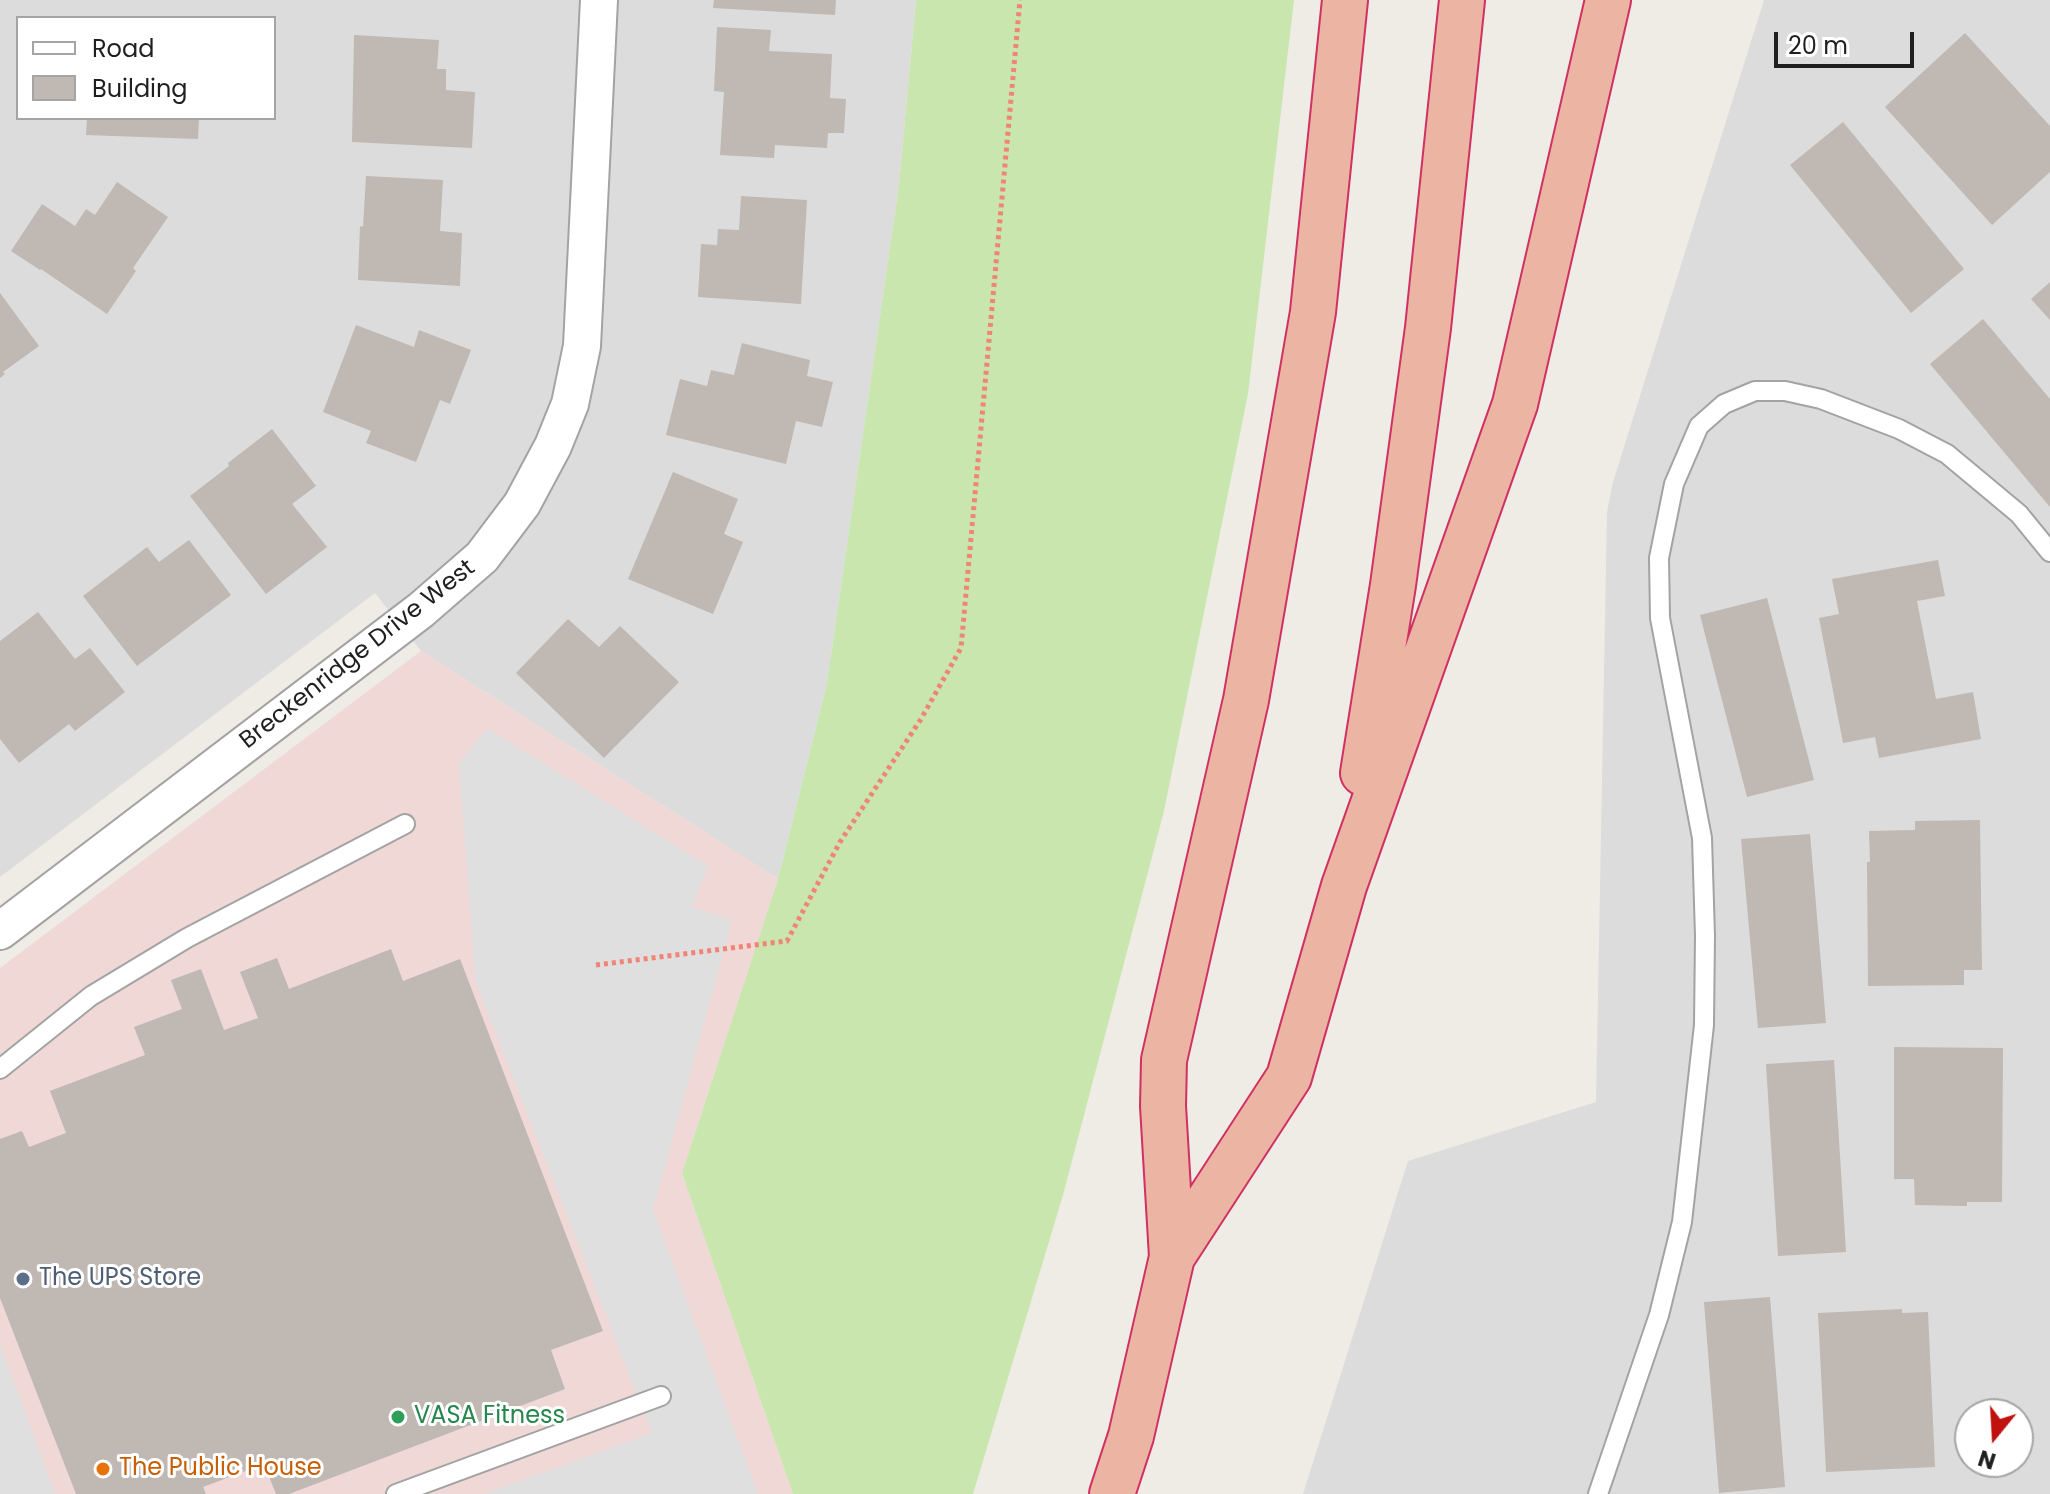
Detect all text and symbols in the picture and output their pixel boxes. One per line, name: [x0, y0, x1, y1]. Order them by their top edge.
legend: [16, 16, 276, 120]
scale bar: [1778, 16, 1918, 66]
text: 20 m: [1788, 29, 1848, 62]
text: Road: [92, 32, 154, 65]
text: Building: [92, 72, 188, 105]
street label: Breckenridge Drive West: [235, 554, 481, 756]
place label: The UPS Store: [39, 1265, 201, 1293]
marker: The UPS Store: [14, 1270, 32, 1288]
north arrow: [1954, 1398, 2034, 1478]
place label: VASA Fitness: [414, 1403, 565, 1431]
marker: VASA Fitness: [389, 1408, 407, 1426]
text: N: [1974, 1442, 2000, 1477]
place label: The Public House: [119, 1455, 322, 1483]
marker: The Public House: [94, 1460, 112, 1478]

